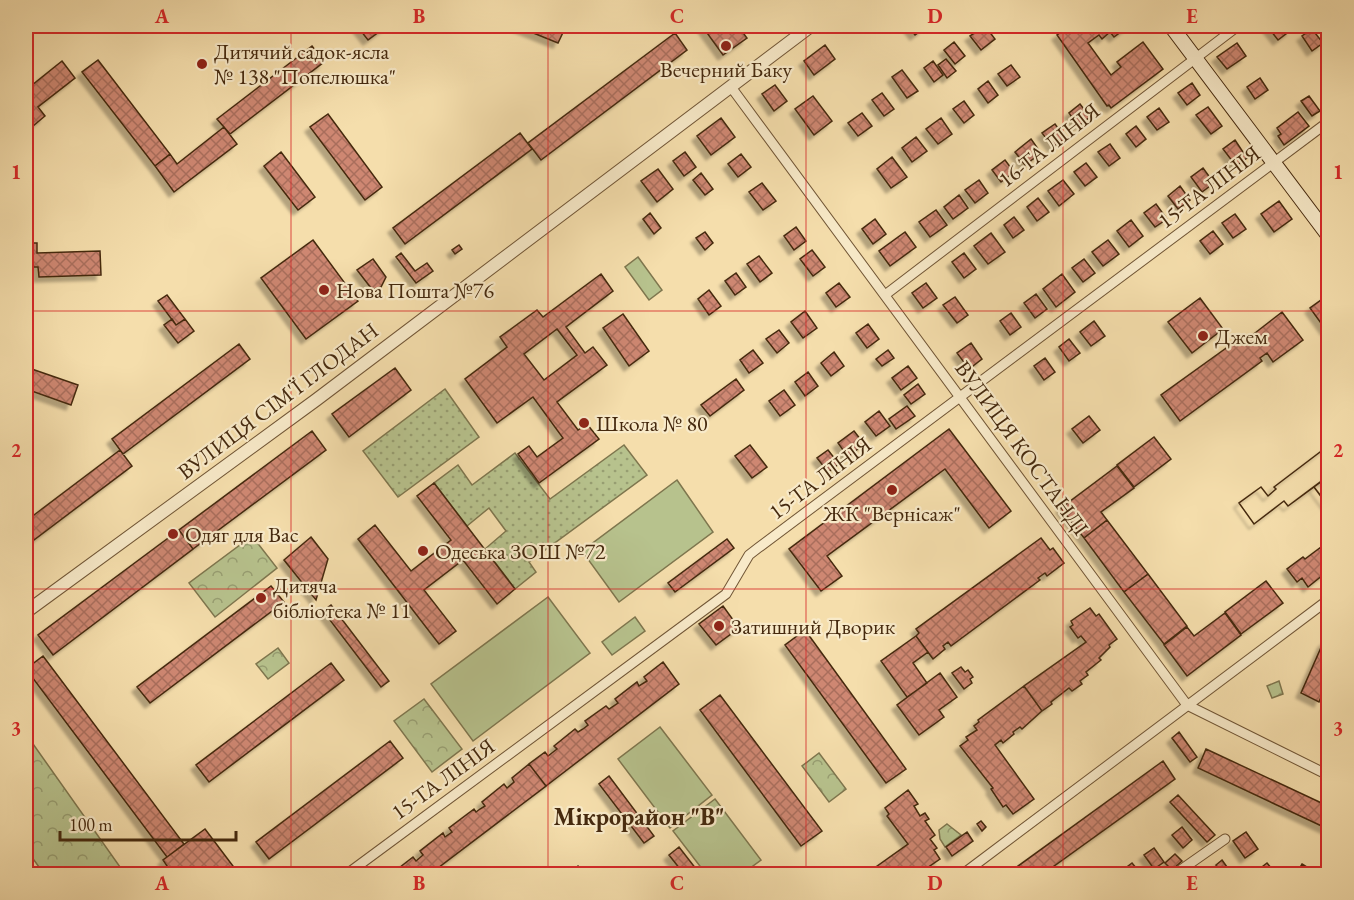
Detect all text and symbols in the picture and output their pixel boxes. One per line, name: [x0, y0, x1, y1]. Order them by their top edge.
text: A: [154, 3, 170, 29]
text: B: [413, 3, 425, 29]
text: C: [670, 3, 684, 29]
text: D: [927, 3, 943, 29]
text: E: [1186, 3, 1198, 29]
place label: Дитячий садок-ясла № 138 "Попелюшка": [214, 37, 396, 91]
marker: Вечерний Баку: [719, 39, 733, 53]
place label: Вечерний Баку: [660, 55, 793, 84]
marker: Дитячий садок-ясла № 138 "Попелюшка": [195, 57, 209, 71]
street label: 16-ТА ЛІНІЯ: [992, 96, 1106, 194]
street label: 15-ТА ЛІНІЯ: [1152, 139, 1266, 235]
text: 1: [11, 159, 21, 185]
text: 1: [1333, 159, 1343, 185]
place label: Нова Пошта №76: [336, 276, 494, 305]
marker: Нова Пошта №76: [317, 283, 331, 297]
street label: ВУЛИЦЯ СІМ'Ї ГЛОДАН: [172, 316, 384, 486]
place label: Джем: [1215, 322, 1268, 351]
marker: Джем: [1196, 329, 1210, 343]
street label: ВУЛИЦЯ КОСТАНДІ: [949, 355, 1096, 542]
place label: Школа № 80: [596, 409, 708, 438]
marker: Школа № 80: [577, 416, 591, 430]
street label: 15-ТА ЛІНІЯ: [763, 430, 877, 526]
text: 2: [11, 437, 22, 463]
text: 2: [1333, 437, 1344, 463]
marker: ЖК "Вернісаж": [885, 483, 899, 497]
place label: ЖК "Вернісаж": [822, 499, 961, 528]
place label: Одяг для Вас: [185, 520, 299, 549]
marker: Одяг для Вас: [166, 527, 180, 541]
place label: Одеська ЗОШ №72: [435, 537, 606, 566]
marker: Одеська ЗОШ №72: [416, 544, 430, 558]
place label: Дитяча бібліотека № 11: [273, 571, 411, 625]
marker: Дитяча бібліотека № 11: [254, 591, 268, 605]
place label: Затишний Дворик: [731, 612, 896, 641]
marker: Затишний Дворик: [712, 619, 726, 633]
text: 3: [11, 715, 21, 741]
text: 3: [1333, 715, 1343, 741]
street label: 15-ТА ЛІНІЯ: [385, 731, 501, 826]
district label: Мікрорайон "В": [553, 801, 725, 832]
scale bar: [60, 804, 236, 842]
text: 100 m: [69, 813, 113, 836]
text: A: [154, 870, 170, 896]
text: B: [413, 870, 425, 896]
text: C: [670, 870, 684, 896]
text: D: [927, 870, 943, 896]
text: E: [1186, 870, 1198, 896]

